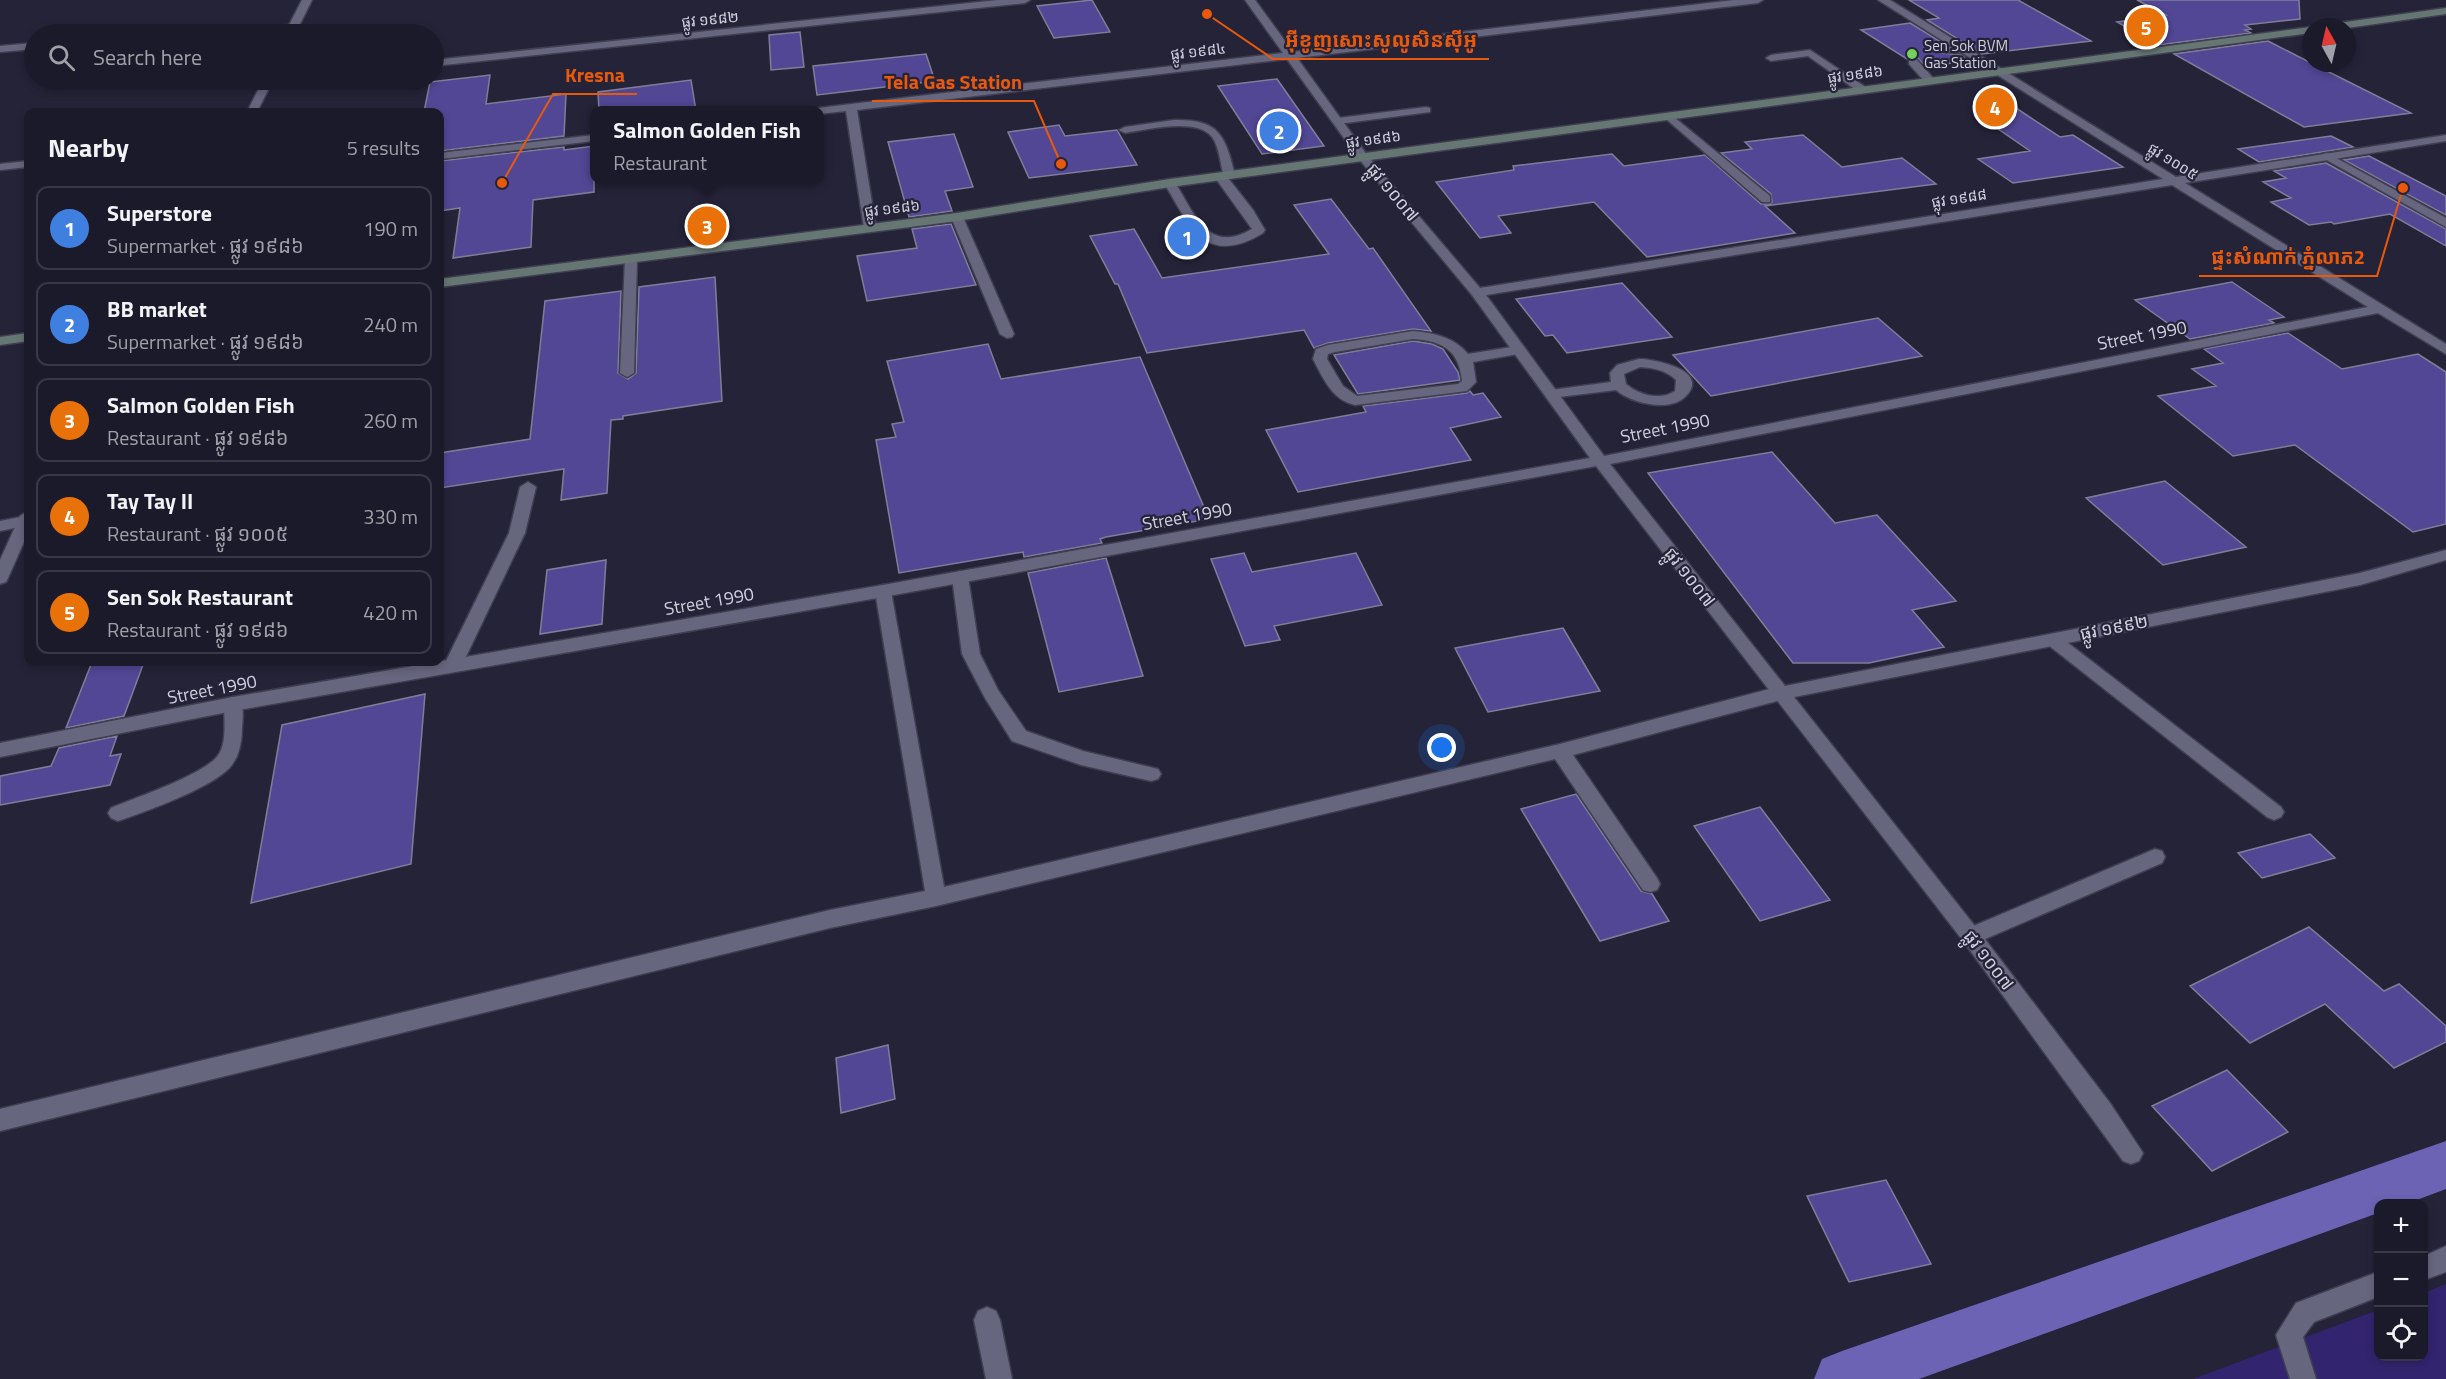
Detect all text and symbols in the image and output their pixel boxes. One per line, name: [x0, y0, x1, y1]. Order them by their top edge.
pin: 5: [2126, 4, 2166, 50]
street label: ផ្លូវ ១៩៨២: [680, 5, 740, 36]
north arrow: [2302, 18, 2356, 72]
callout: អ៊ីខូញសោះសូលូសិនស៊ីអូ: [1273, 21, 1489, 59]
search box: [24, 24, 444, 90]
text: អ៊ីខូញសោះសូលូសិនស៊ីអូ: [1285, 24, 1477, 55]
place label: Sen Sok BVM Gas Station: [1924, 34, 2008, 74]
street label: ផ្លូវ ១៩៨៤: [1169, 36, 1227, 68]
text: Search here: [93, 40, 202, 74]
icon: search: [45, 41, 78, 74]
marker: Sen Sok BVM Gas Station: [1905, 47, 1919, 61]
callout: Kresna: [553, 56, 637, 94]
text: Kresna: [565, 59, 625, 90]
street label: ផ្លូវ ១៩៨៦: [1826, 59, 1885, 92]
callout: Tela Gas Station: [872, 63, 1034, 101]
text: Tela Gas Station: [884, 66, 1022, 97]
pin: 4: [1976, 84, 2014, 130]
popup: [590, 106, 824, 184]
pin: 2: [1260, 108, 1298, 154]
text: Salmon Golden Fish: [613, 113, 801, 147]
street label: ផ្លូវ ១៩៨៦: [1344, 124, 1403, 157]
text: Nearby: [48, 128, 129, 167]
text: 5 results: [347, 132, 420, 163]
street label: ផ្លូវ ១០០៥: [2142, 136, 2203, 188]
text: Restaurant: [613, 147, 707, 178]
street label: ផ្លូវ ១០០៧: [1358, 157, 1426, 229]
street label: ផ្លុវ ១៩៨៨: [1930, 182, 1989, 216]
street label: ផ្លូវ ១៩៨៦: [863, 193, 921, 225]
text: Superstore: [107, 196, 212, 230]
pin: 3: [688, 204, 726, 248]
text: 1: [64, 213, 75, 244]
text: 190 m: [363, 213, 418, 244]
pin: 1: [1168, 214, 1206, 260]
text: Supermarket · ផ្លូវ ១៩៨៦: [107, 230, 304, 261]
callout: ផ្ទះសំណាក់ ភ្នំលាភ2: [2199, 238, 2377, 276]
text: ផ្ទះសំណាក់ ភ្នំលាភ2: [2211, 241, 2365, 272]
text: BB market: [107, 292, 207, 326]
text: 2: [64, 309, 75, 340]
text: 240 m: [363, 309, 418, 340]
street label: Street 1990: [2095, 313, 2189, 357]
text: Supermarket · ផ្លូវ ១៩៨៦: [107, 326, 304, 357]
text: Salmon Golden Fish: [107, 388, 295, 422]
text: 3: [64, 405, 75, 436]
text: 260 m: [363, 405, 418, 436]
street label: Street 1990: [1618, 406, 1712, 450]
text: Restaurant · ផ្លូវ ១៩៨៦: [107, 422, 288, 453]
text: Tay Tay II: [107, 484, 193, 518]
street label: Street 1990: [1140, 495, 1234, 537]
text: 4: [64, 501, 75, 532]
text: 330 m: [363, 501, 418, 532]
text: Restaurant · ផ្លូវ ១០០៥: [107, 518, 288, 549]
street label: ផ្លូវ ១០០៧: [1655, 541, 1722, 615]
text: Sen Sok Restaurant: [107, 580, 293, 614]
street label: Street 1990: [662, 580, 756, 622]
text: 5: [64, 597, 75, 628]
text: 420 m: [363, 597, 418, 628]
street label: ផ្លូវ ១៩៩២: [2078, 607, 2151, 650]
text: Restaurant · ផ្លូវ ១៩៨៦: [107, 614, 288, 645]
street label: Street 1990: [165, 667, 259, 711]
your location: [1427, 733, 1456, 762]
street label: ផ្លូវ ១០០៧: [1955, 924, 2021, 998]
map controls: [2374, 1199, 2428, 1361]
button: +: [2374, 1199, 2428, 1253]
button: −: [2374, 1253, 2428, 1307]
button: locate: [2374, 1307, 2428, 1361]

